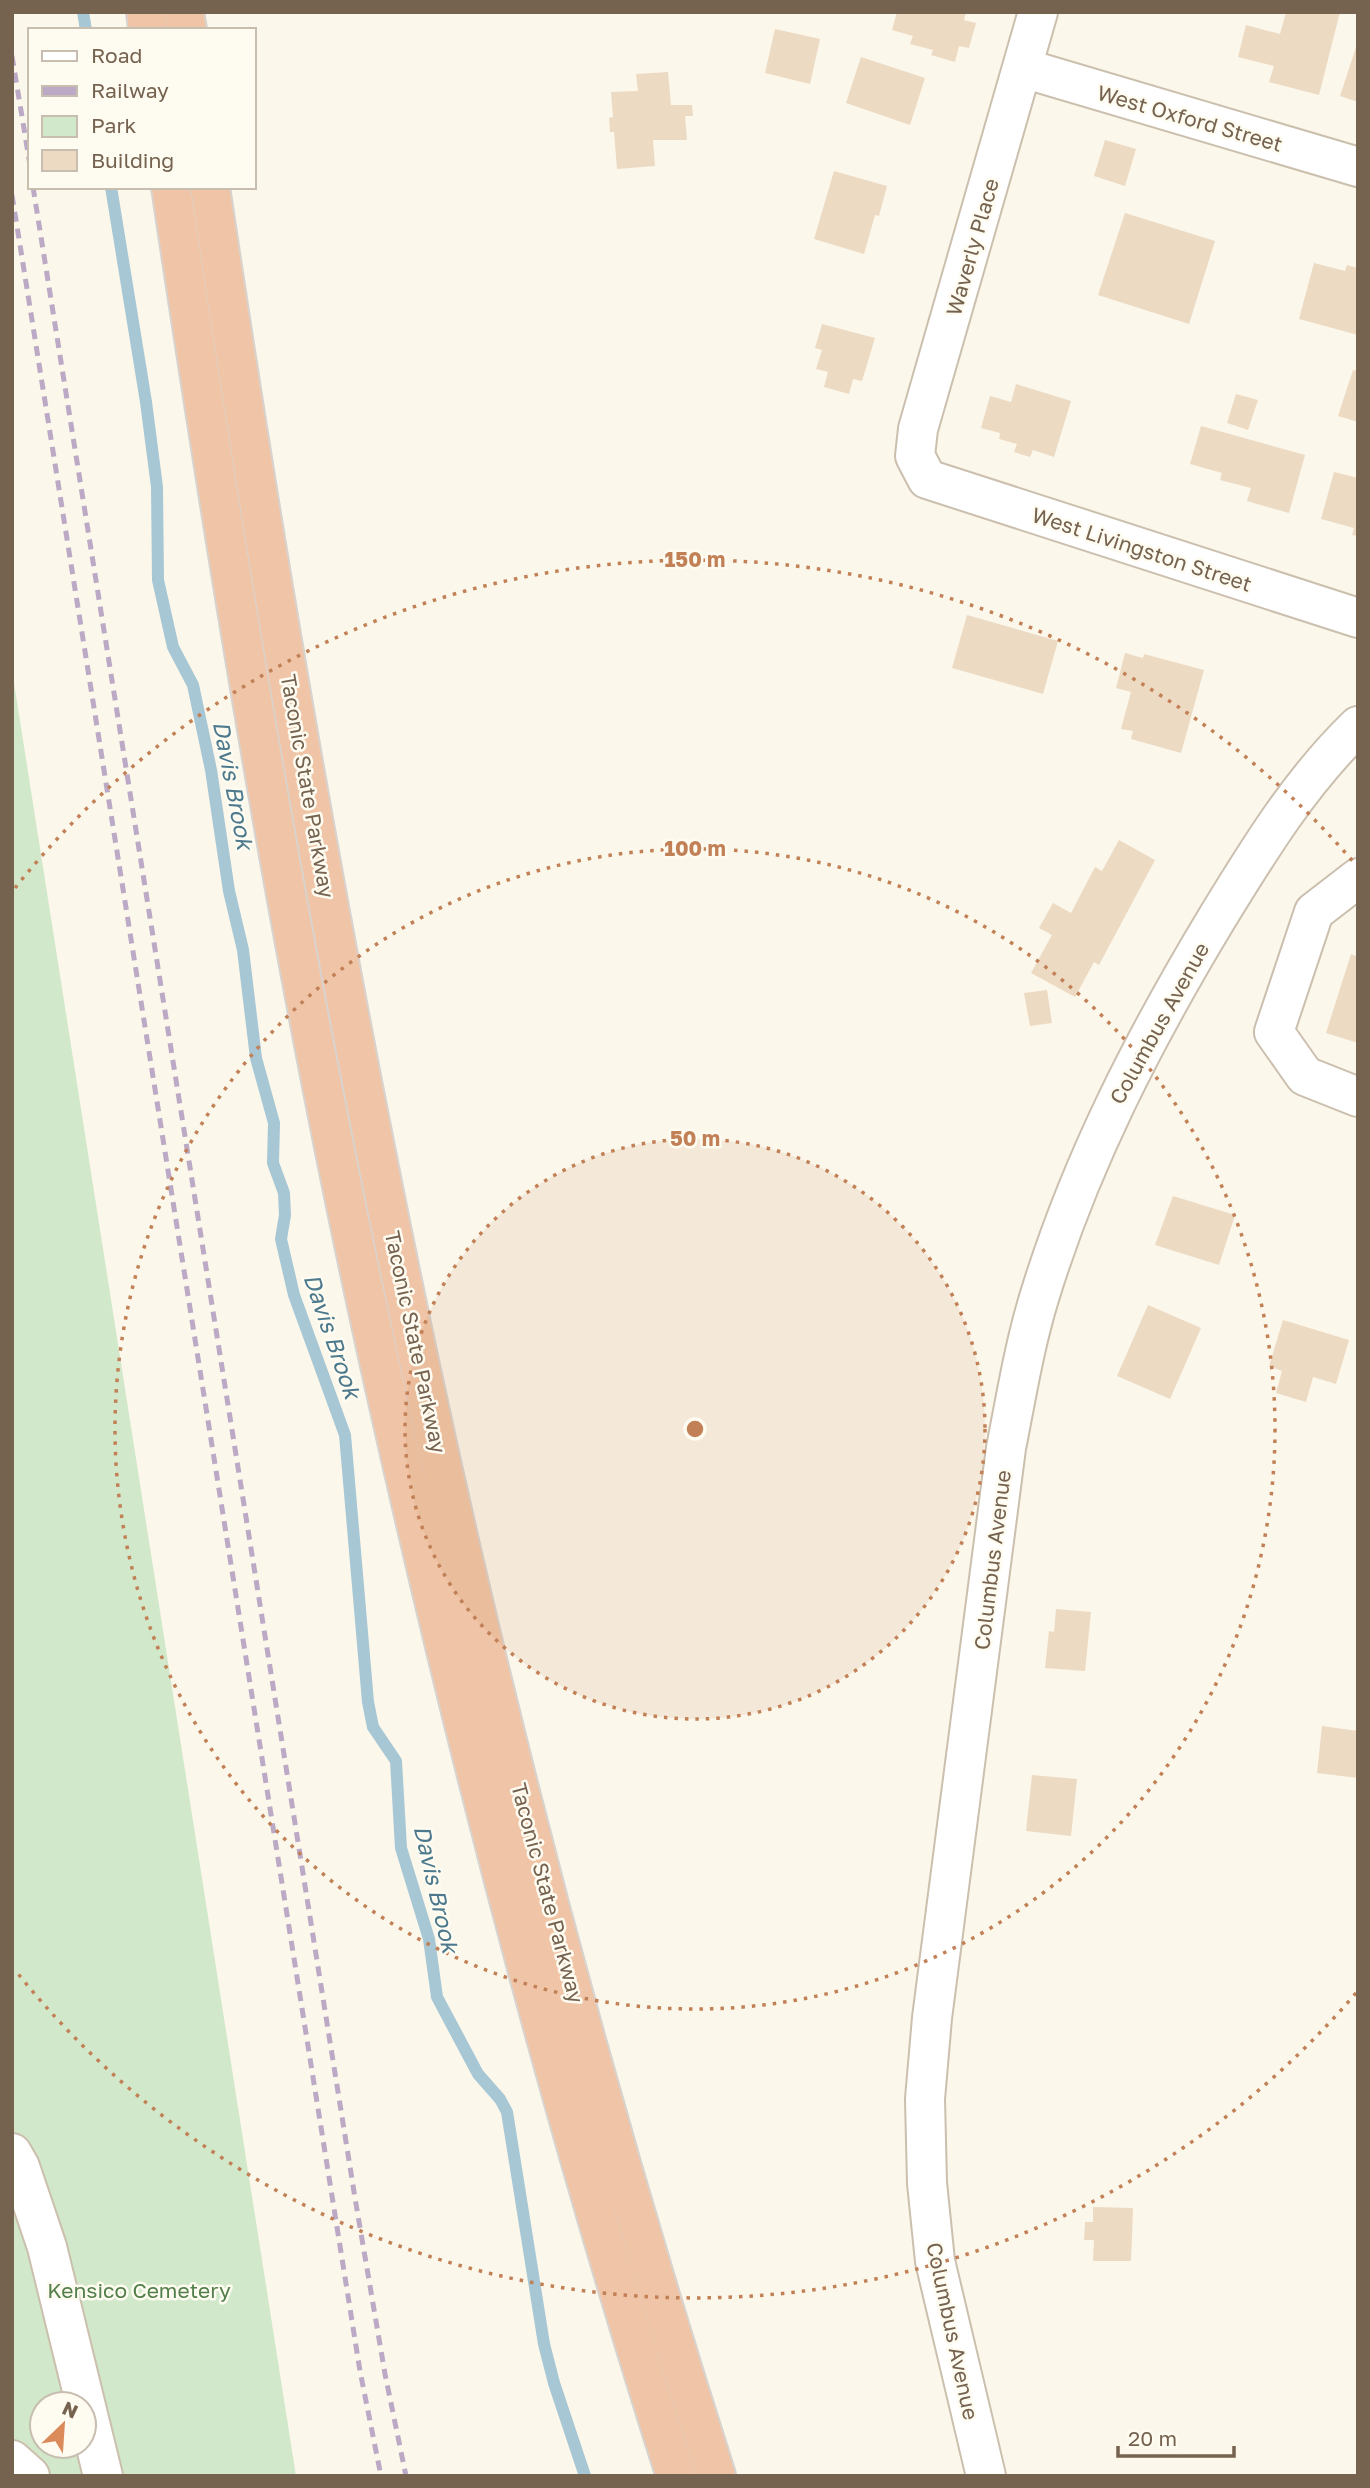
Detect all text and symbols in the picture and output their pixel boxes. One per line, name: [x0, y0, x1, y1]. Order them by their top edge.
legend: [28, 28, 256, 189]
text: Road: [91, 42, 142, 68]
text: Railway: [91, 77, 169, 103]
street label: West Oxford Street: [1094, 79, 1286, 157]
text: Park: [91, 112, 137, 138]
text: Building: [91, 147, 174, 173]
street label: Waverly Place: [940, 175, 1004, 319]
street label: West Livingston Street: [1029, 501, 1255, 597]
text: 150 m: [665, 546, 725, 572]
street label: Taconic State Parkway: [276, 672, 341, 900]
water label: Davis Brook: [208, 718, 261, 854]
text: 100 m: [664, 835, 726, 861]
street label: Columbus Avenue: [1104, 938, 1214, 1108]
text: 50 m: [670, 1125, 720, 1151]
street label: Taconic State Parkway: [380, 1228, 452, 1456]
water label: Davis Brook: [299, 1270, 368, 1404]
centre of rings: [683, 1417, 707, 1441]
street label: Columbus Avenue: [968, 1469, 1016, 1651]
street label: Taconic State Parkway: [506, 1780, 590, 2006]
water label: Davis Brook: [409, 1822, 466, 1958]
street label: Columbus Avenue: [921, 2240, 985, 2422]
park label: Kensico Cemetery: [47, 2277, 231, 2303]
north arrow: [28, 2390, 98, 2460]
text: N: [59, 2396, 82, 2423]
scale bar: [1118, 2414, 1234, 2458]
text: 20 m: [1128, 2425, 1177, 2451]

